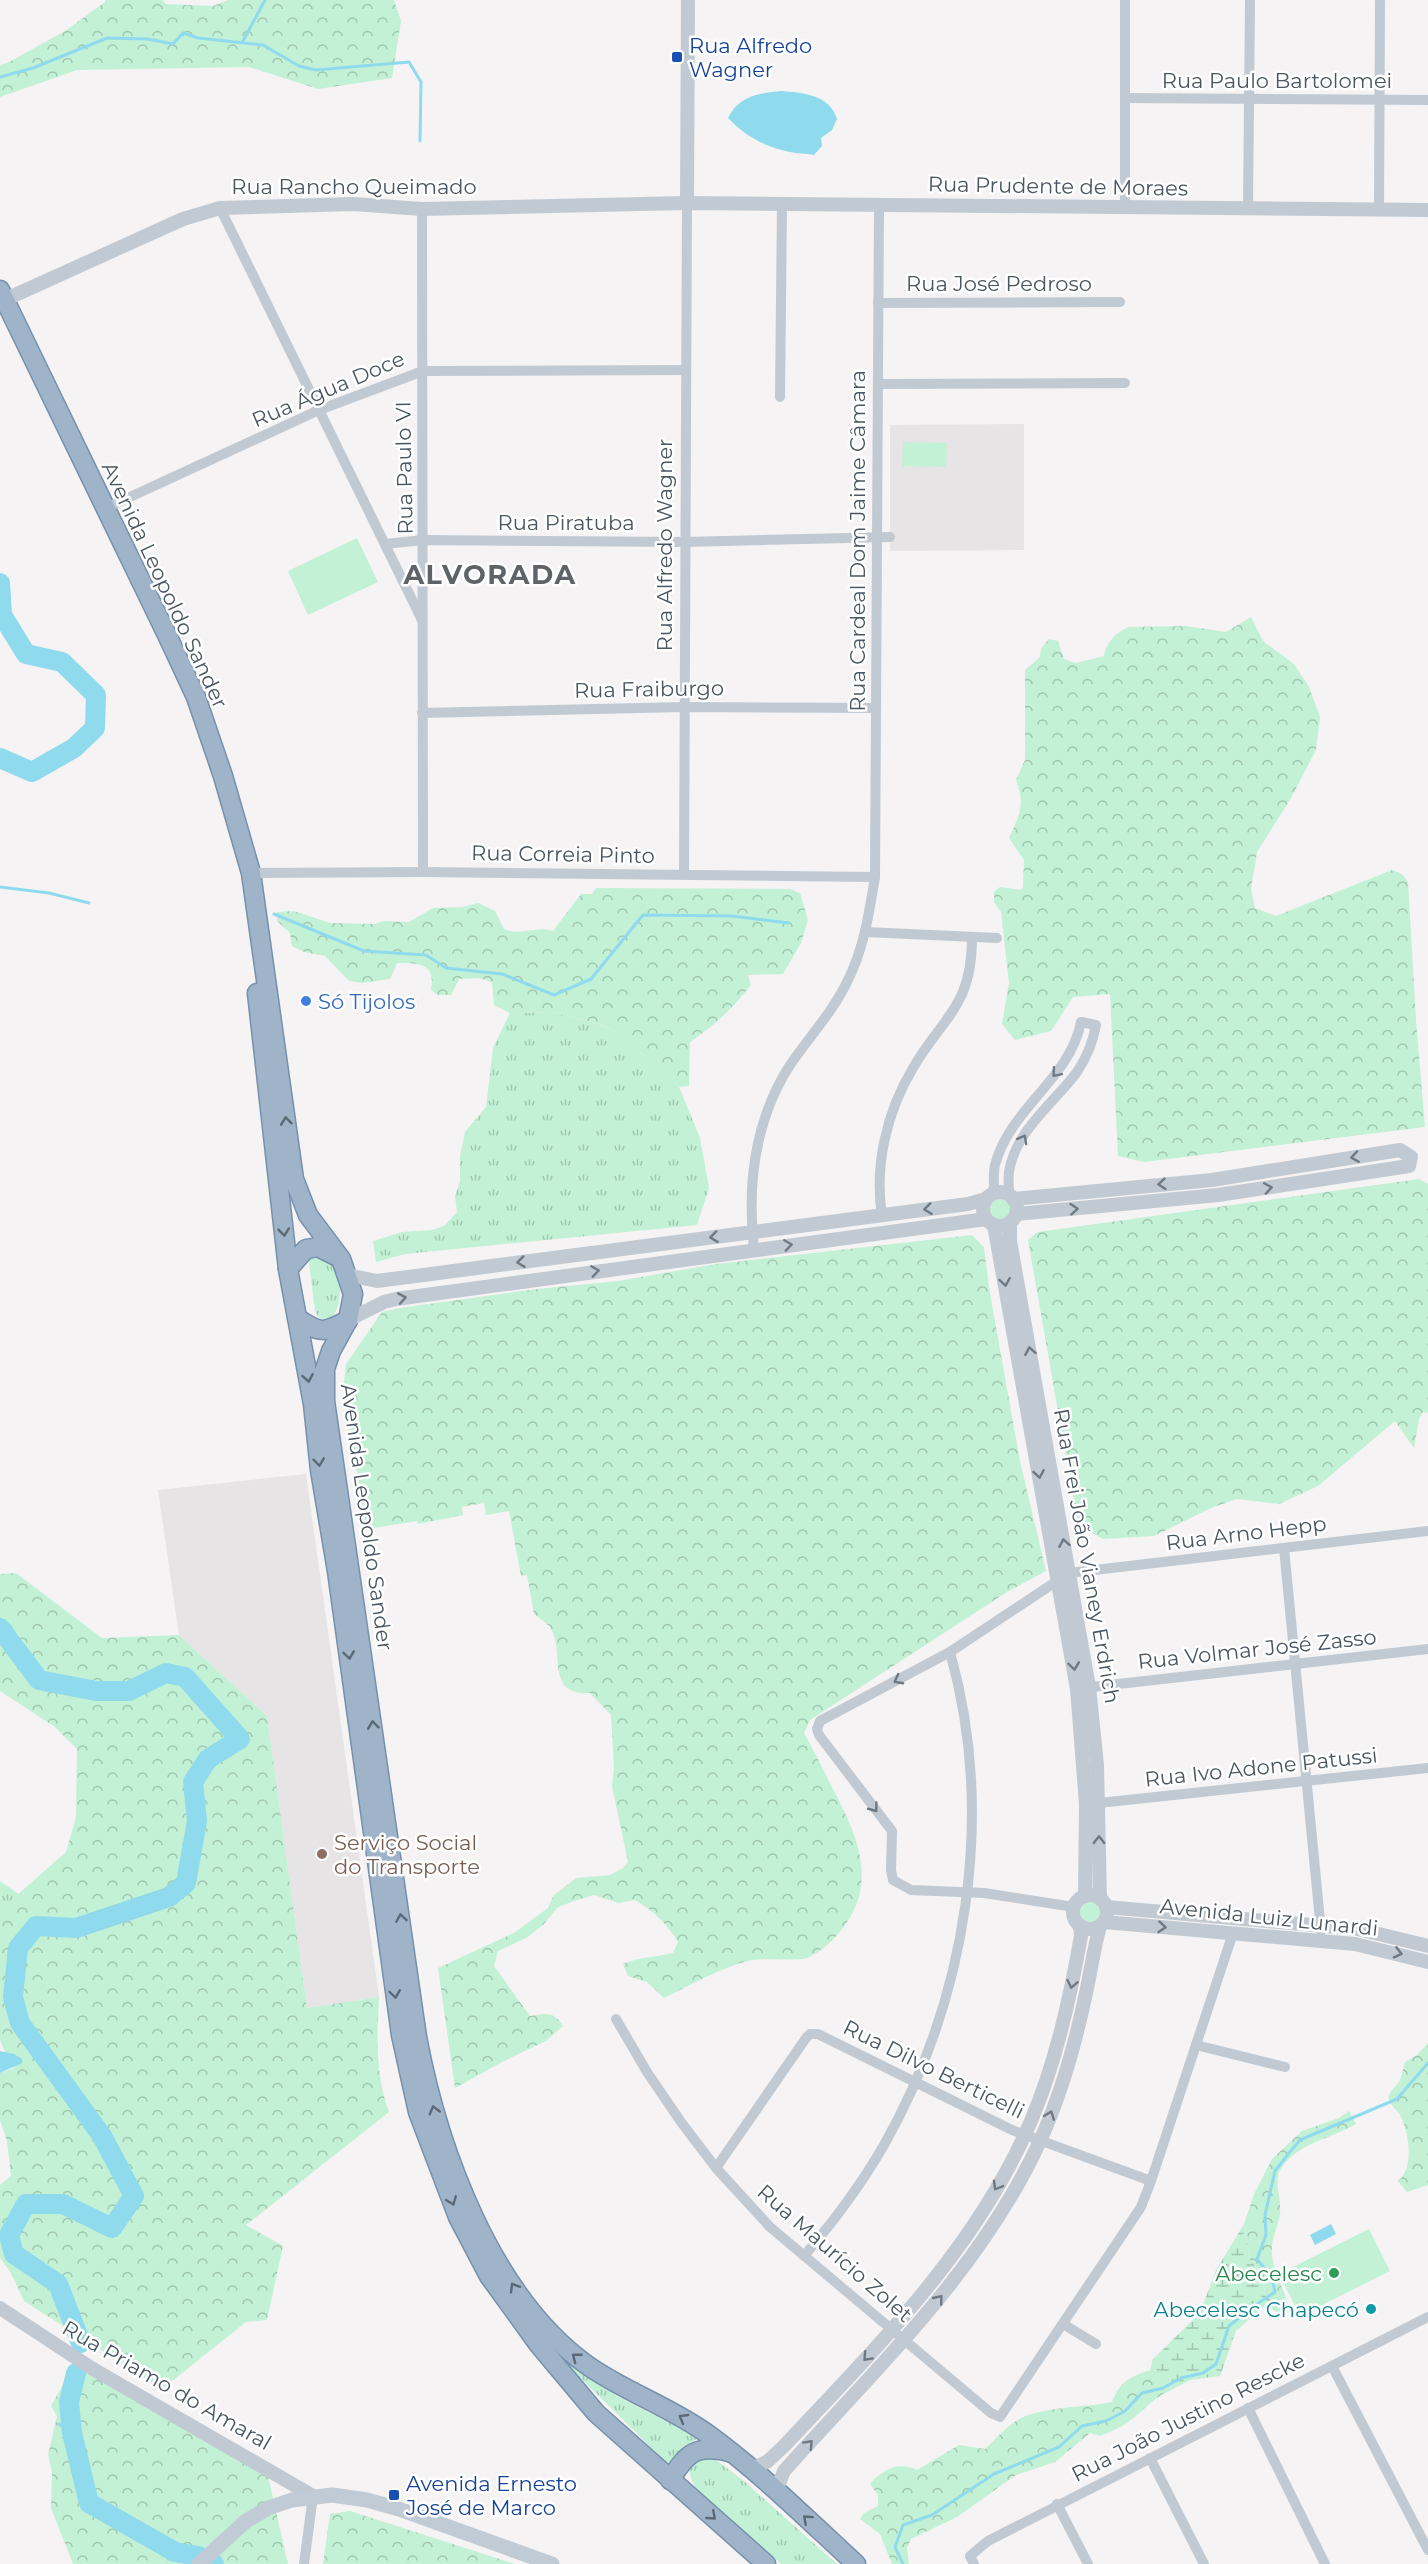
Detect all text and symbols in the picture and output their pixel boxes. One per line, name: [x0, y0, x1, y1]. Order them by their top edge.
place label: Rua Alfredo Wagner: [689, 33, 812, 82]
marker: Rua Alfredo Wagner: [670, 50, 684, 64]
street label: Rua Paulo Bartolomei: [1162, 68, 1392, 93]
street label: Rua Prudente de Moraes: [928, 171, 1188, 201]
street label: Rua Rancho Queimado: [231, 174, 477, 199]
street label: Rua José Pedroso: [906, 271, 1092, 296]
street label: Rua Água Doce: [248, 346, 408, 432]
street label: Rua Cardeal Dom Jaime Câmara: [845, 370, 870, 712]
street label: Rua Paulo VI: [390, 401, 418, 535]
street label: Rua Alfredo Wagner: [652, 438, 677, 652]
street label: Avenida Leopoldo Sander: [97, 458, 233, 712]
street label: Rua Piratuba: [497, 510, 635, 535]
district label: ALVORADA: [402, 558, 577, 591]
street label: Rua Fraiburgo: [574, 675, 724, 703]
street label: Rua Correia Pinto: [471, 840, 655, 868]
place label: Só Tijolos: [318, 989, 415, 1014]
marker: Só Tijolos: [299, 994, 313, 1008]
one-way arrow: [1052, 1066, 1063, 1077]
one-way arrow: [280, 1117, 293, 1126]
one-way arrow: [1015, 1135, 1027, 1146]
one-way arrow: [1350, 1151, 1359, 1163]
one-way arrow: [1157, 1177, 1166, 1190]
one-way arrow: [1263, 1182, 1272, 1194]
one-way arrow: [924, 1202, 933, 1215]
one-way arrow: [1069, 1203, 1078, 1216]
one-way arrow: [278, 1227, 290, 1236]
one-way arrow: [710, 1231, 719, 1243]
one-way arrow: [784, 1239, 793, 1251]
one-way arrow: [516, 1256, 525, 1268]
one-way arrow: [590, 1266, 600, 1278]
one-way arrow: [998, 1277, 1011, 1287]
one-way arrow: [397, 1292, 407, 1305]
one-way arrow: [1024, 1346, 1037, 1356]
one-way arrow: [302, 1373, 314, 1382]
street label: Avenida Leopoldo Sander: [336, 1382, 398, 1652]
street label: Rua Frei João Vianey Erdrich: [1049, 1407, 1125, 1705]
one-way arrow: [313, 1458, 325, 1467]
one-way arrow: [1032, 1469, 1045, 1479]
street label: Rua Arno Hepp: [1164, 1511, 1328, 1555]
one-way arrow: [1058, 1538, 1071, 1548]
street label: Rua Volmar José Zasso: [1136, 1624, 1378, 1674]
one-way arrow: [342, 1650, 354, 1660]
one-way arrow: [1067, 1662, 1079, 1671]
one-way arrow: [894, 1672, 905, 1684]
one-way arrow: [367, 1720, 380, 1729]
street label: Rua Ivo Adone Patussi: [1143, 1742, 1379, 1792]
one-way arrow: [867, 1801, 878, 1812]
place label: Serviço Social do Transporte: [334, 1830, 480, 1879]
one-way arrow: [1093, 1836, 1105, 1845]
marker: Serviço Social do Transporte: [315, 1847, 329, 1861]
street label: Avenida Luiz Lunardi: [1159, 1893, 1379, 1941]
one-way arrow: [395, 1913, 407, 1922]
one-way arrow: [1158, 1920, 1167, 1933]
one-way arrow: [1393, 1945, 1403, 1958]
one-way arrow: [1066, 1979, 1079, 1989]
one-way arrow: [388, 1989, 400, 1998]
street label: Rua Dilvo Berticelli: [839, 2014, 1029, 2124]
one-way arrow: [429, 2105, 441, 2116]
one-way arrow: [1043, 2110, 1055, 2121]
street label: Rua Maurício Zolet: [752, 2179, 918, 2327]
one-way arrow: [993, 2179, 1005, 2190]
one-way arrow: [444, 2196, 457, 2206]
place label: Abecelesc: [1215, 2261, 1322, 2286]
marker: Abecelesc: [1327, 2266, 1341, 2280]
one-way arrow: [509, 2283, 521, 2293]
one-way arrow: [931, 2295, 942, 2306]
place label: Abecelesc Chapecó: [1154, 2297, 1359, 2322]
marker: Abecelesc Chapecó: [1364, 2302, 1378, 2316]
street label: Rua Priamo do Amaral: [58, 2315, 276, 2455]
street label: Rua João Justino Rescke: [1067, 2347, 1309, 2487]
one-way arrow: [863, 2350, 874, 2361]
one-way arrow: [572, 2353, 583, 2364]
one-way arrow: [679, 2414, 690, 2426]
one-way arrow: [801, 2440, 812, 2451]
place label: Avenida Ernesto José de Marco: [405, 2471, 577, 2520]
marker: Avenida Ernesto José de Marco: [387, 2488, 401, 2502]
one-way arrow: [705, 2509, 716, 2520]
one-way arrow: [803, 2515, 813, 2526]

